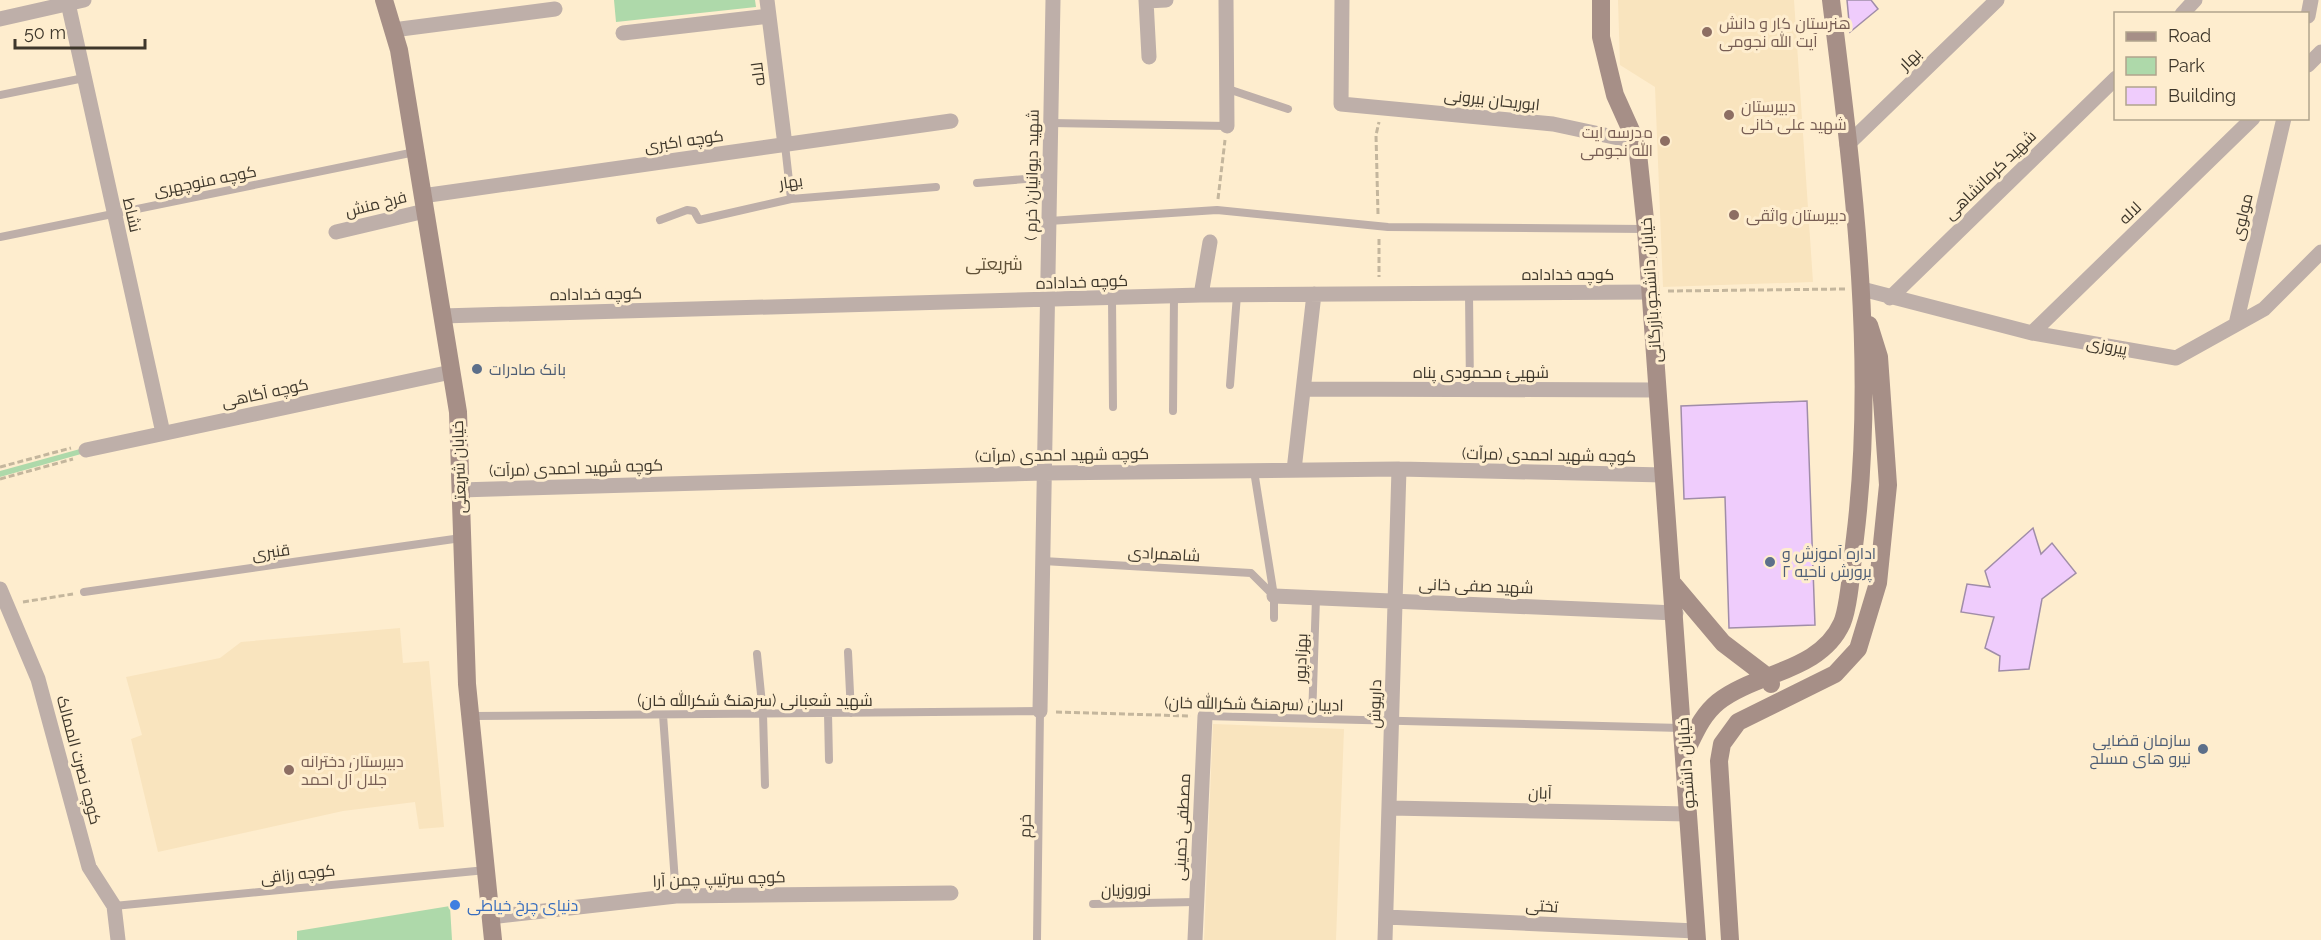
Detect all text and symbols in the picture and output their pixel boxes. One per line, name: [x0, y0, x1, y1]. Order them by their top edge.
scale bar: [15, 12, 146, 50]
legend: [2114, 12, 2309, 120]
place label: هنرستان کار و دانش آیت الله نجومی: [1719, 14, 1851, 52]
text: 50 m: [24, 22, 66, 43]
marker: هنرستان کار و دانش آیت الله نجومی: [1700, 25, 1714, 39]
text: Road: [2168, 25, 2211, 46]
street label: بهار: [1894, 44, 1926, 76]
text: Park: [2168, 55, 2205, 76]
street label: لاله: [747, 61, 769, 87]
text: Building: [2168, 85, 2236, 106]
street label: ابوریحان بیرونی: [1443, 86, 1541, 115]
place label: دبیرستان شهید علی خانی: [1741, 97, 1847, 135]
marker: دبیرستان شهید علی خانی: [1722, 108, 1736, 122]
street label: شهید دیوانیان( خرم ): [1021, 109, 1045, 241]
place label: مدرسه ایت الله نجومی: [1580, 123, 1653, 161]
street label: کوچه اکبری: [643, 126, 725, 158]
street label: شهید کرمانشاهی: [1940, 126, 2041, 224]
marker: مدرسه ایت الله نجومی: [1658, 134, 1672, 148]
street label: کوچه منوچهری: [152, 162, 258, 202]
street label: بهار: [777, 171, 804, 194]
street label: فرخ منش: [343, 187, 409, 223]
street label: مولوی: [2227, 192, 2258, 243]
street label: نشاط: [119, 196, 145, 234]
street label: لاله: [2115, 198, 2145, 228]
place label: دبیرستان واثقی: [1746, 206, 1847, 226]
marker: دبیرستان واثقی: [1727, 208, 1741, 222]
street label: خیابان دانشجو.بازرگانی: [1636, 217, 1667, 363]
district label: شریعتی: [965, 253, 1023, 275]
street label: کوچه خداداده: [1522, 265, 1614, 286]
street label: کوچه خداداده: [1036, 271, 1129, 295]
street label: کوچه خداداده: [550, 284, 642, 306]
street label: پیروزی: [2085, 333, 2130, 361]
place label: بانک صادرات: [489, 360, 566, 379]
marker: بانک صادرات: [470, 362, 484, 376]
street label: شهیئ محمودی پناه: [1413, 363, 1549, 384]
street label: کوچه آگاهی: [220, 375, 311, 413]
street label: خیابان شریعتی: [448, 420, 471, 514]
street label: کوچه شهید احمدی (مرآت): [975, 444, 1149, 468]
street label: کوچه شهید احمدی (مرآت): [1462, 444, 1636, 468]
street label: کوچه شهید احمدی (مرآت): [489, 455, 663, 483]
street label: قنبری: [251, 540, 291, 565]
street label: شاهمرادی: [1127, 543, 1201, 566]
place label: اداره آموزش و پرورش ناحیه ۲: [1782, 544, 1876, 583]
marker: اداره آموزش و پرورش ناحیه ۲: [1763, 555, 1777, 569]
street label: شهید صفی خانی: [1418, 575, 1534, 598]
street label: بهزادپور: [1291, 633, 1313, 684]
street label: داریوش: [1365, 679, 1386, 729]
street label: شهید شعبانی (سرهنگ شکرالله خان): [637, 690, 873, 711]
street label: ادیبان (سرهنگ شکرالله خان): [1164, 692, 1344, 716]
street label: کوچه نصرت الممالک: [51, 693, 105, 827]
street label: خیابان دانشجو: [1673, 717, 1700, 809]
place label: سازمان قضایی نیرو های مسلح: [2090, 731, 2191, 770]
marker: سازمان قضایی نیرو های مسلح: [2196, 742, 2210, 756]
place label: دبیرستان دخترانه جلال آل احمد: [301, 752, 404, 790]
marker: دبیرستان دخترانه جلال آل احمد: [282, 763, 296, 777]
street label: مصطفی خمینی: [1170, 773, 1195, 881]
street label: آبان: [1528, 783, 1553, 804]
street label: خرم: [1015, 814, 1037, 838]
street label: کوچه رزاقی: [260, 861, 336, 889]
street label: کوچه سرتیپ چمن آرا: [652, 867, 786, 893]
street label: نوروزیان: [1101, 880, 1151, 901]
place label: دنیای چرخ خیاطی: [467, 896, 578, 917]
street label: تختی: [1525, 896, 1560, 917]
marker: دنیای چرخ خیاطی: [448, 898, 462, 912]

